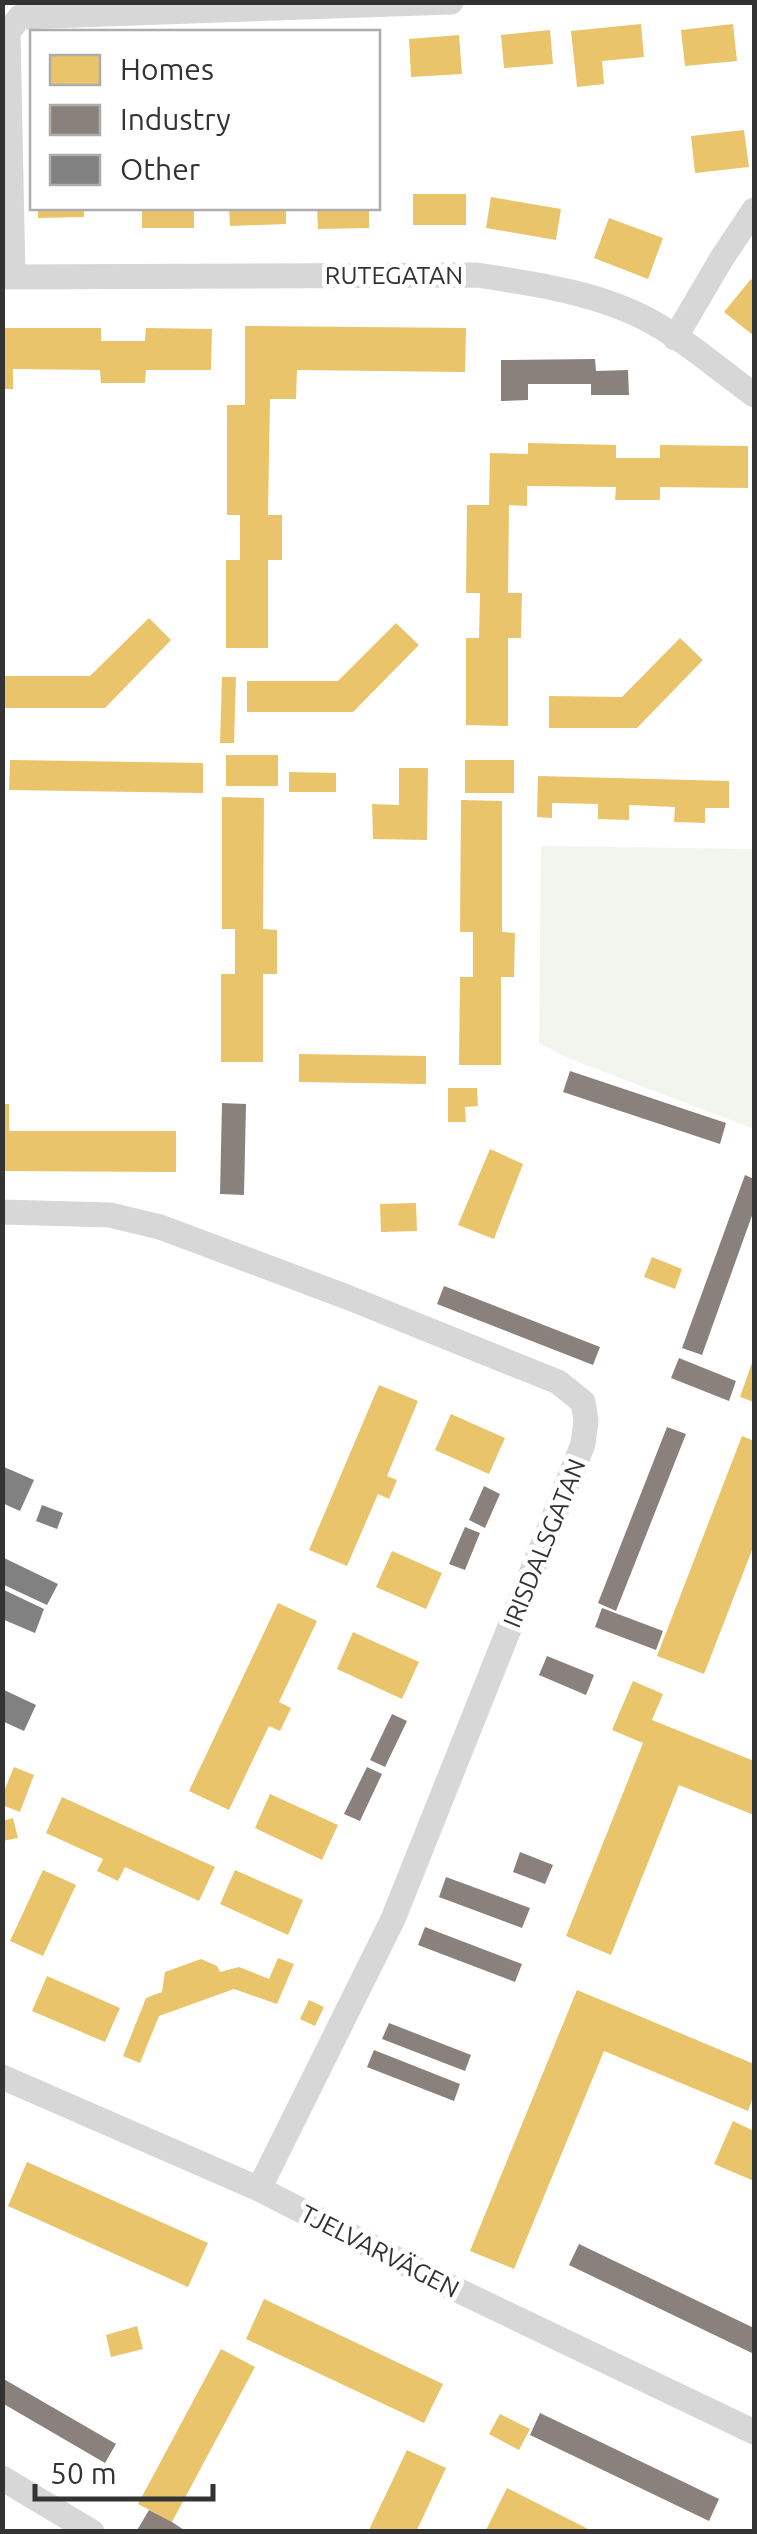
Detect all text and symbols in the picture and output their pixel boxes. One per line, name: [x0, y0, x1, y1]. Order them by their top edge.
legend: [30, 30, 380, 210]
text: Homes: [120, 52, 214, 86]
text: Industry: [120, 102, 231, 136]
text: Other: [120, 152, 201, 186]
street label: RUTEGATAN: [325, 261, 463, 289]
street label: IRISDALSGATAN: [497, 1455, 591, 1631]
street label: TJELVARVÄGEN: [296, 2199, 464, 2303]
scale bar: [35, 2439, 212, 2501]
text: 50 m: [50, 2456, 117, 2490]

